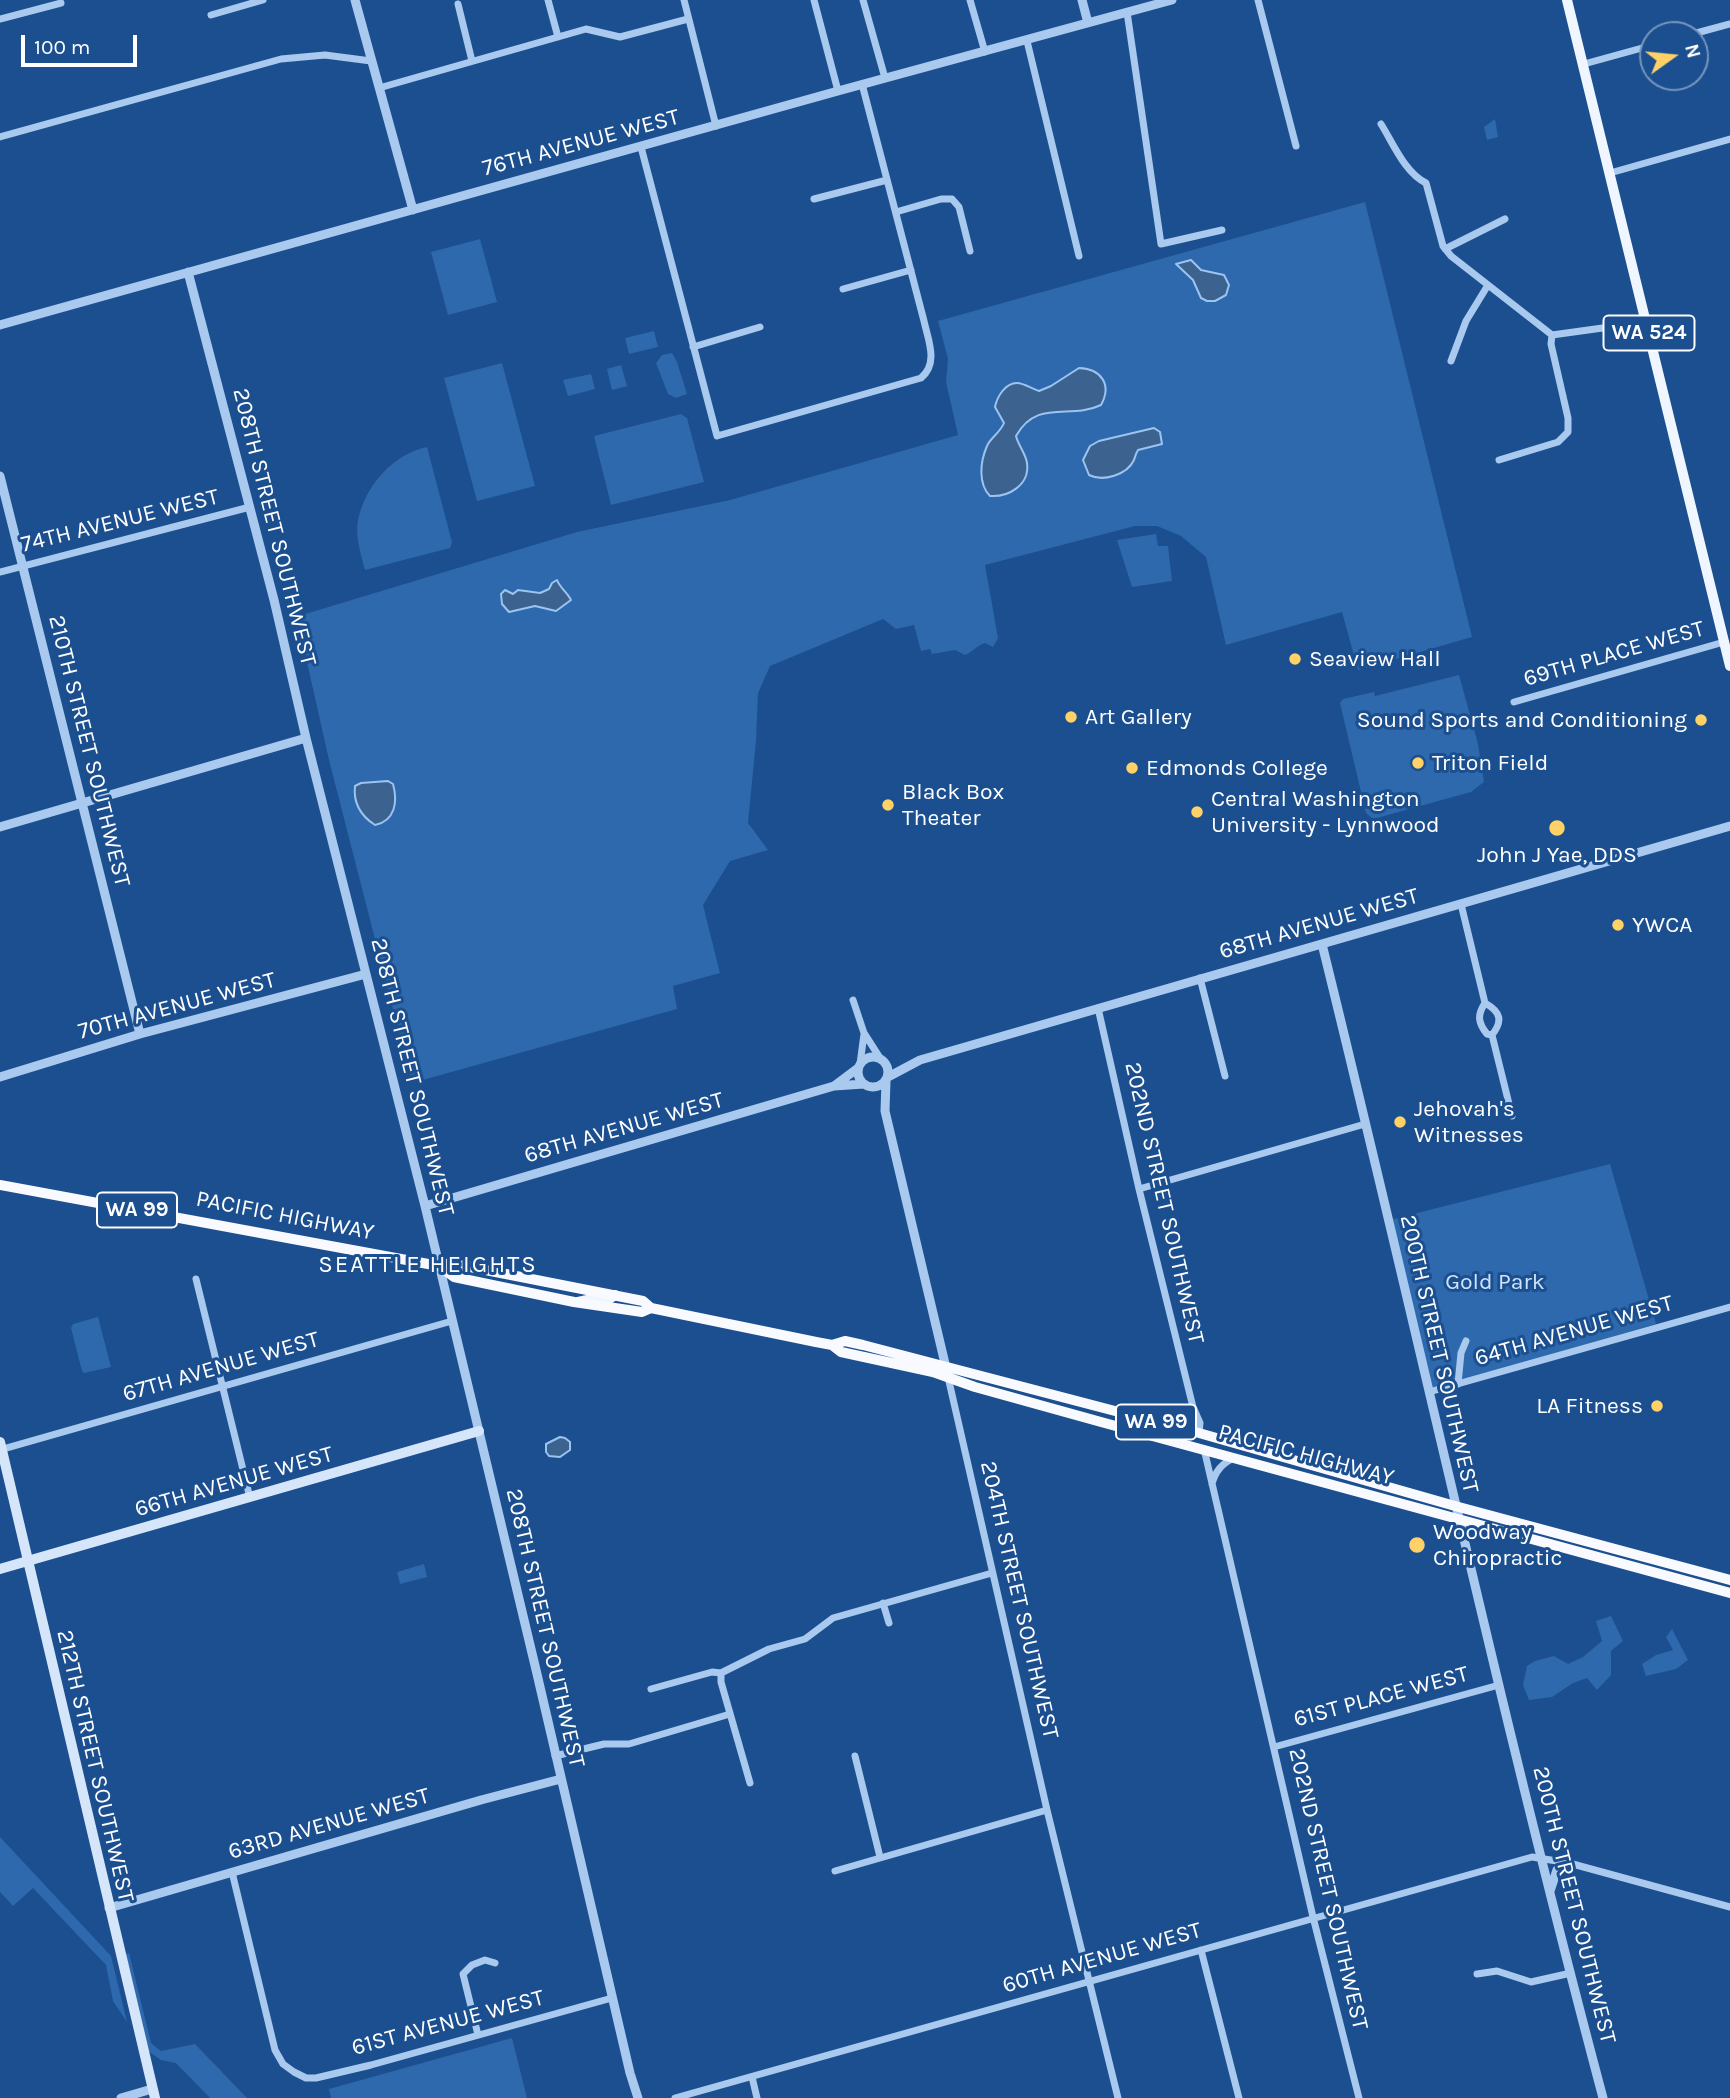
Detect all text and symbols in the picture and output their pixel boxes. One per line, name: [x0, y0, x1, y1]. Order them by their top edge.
scale bar: [24, 21, 140, 65]
north arrow: [1639, 21, 1709, 91]
text: 100 m: [34, 35, 91, 59]
text: N: [1680, 42, 1705, 61]
street label: 76TH AVENUE WEST: [479, 103, 683, 183]
road number: WA 524: [1604, 316, 1694, 350]
street label: 208TH STREET SOUTHWEST: [226, 385, 322, 669]
street label: 74TH AVENUE WEST: [18, 483, 222, 559]
street label: 210TH STREET SOUTHWEST: [42, 612, 136, 890]
street label: 69TH PLACE WEST: [1520, 615, 1708, 693]
place label: Seaview Hall: [1309, 645, 1441, 673]
marker: Seaview Hall: [1287, 651, 1303, 667]
place label: Art Gallery: [1085, 703, 1192, 731]
place label: Sound Sports and Conditioning: [1357, 706, 1687, 734]
marker: Art Gallery: [1063, 709, 1079, 725]
marker: Sound Sports and Conditioning: [1693, 712, 1709, 728]
place label: Triton Field: [1432, 749, 1548, 777]
place label: Edmonds College: [1146, 754, 1328, 782]
marker: Triton Field: [1410, 755, 1426, 771]
marker: Edmonds College: [1124, 760, 1140, 776]
place label: Black Box Theater: [902, 778, 1004, 832]
place label: Central Washington University - Lynnwood: [1211, 785, 1440, 839]
marker: Black Box Theater: [880, 797, 896, 813]
marker: Central Washington University - Lynnwood: [1189, 804, 1205, 820]
marker: John J Yae, DDS: [1547, 818, 1567, 838]
place label: John J Yae, DDS: [1477, 841, 1637, 869]
street label: 68TH AVENUE WEST: [1216, 882, 1422, 966]
place label: YWCA: [1632, 911, 1692, 939]
marker: YWCA: [1610, 917, 1626, 933]
street label: 208TH STREET SOUTHWEST: [364, 935, 460, 1219]
street label: 70TH AVENUE WEST: [75, 966, 279, 1046]
street label: 202ND STREET SOUTHWEST: [1118, 1059, 1210, 1347]
street label: 68TH AVENUE WEST: [521, 1086, 727, 1170]
place label: Jehovah's Witnesses: [1414, 1095, 1524, 1149]
marker: Jehovah's Witnesses: [1392, 1114, 1408, 1130]
street label: PACIFIC HIGHWAY: [194, 1185, 376, 1247]
road number: WA 99: [97, 1192, 177, 1228]
street label: 200TH STREET SOUTHWEST: [1394, 1212, 1484, 1496]
district label: SEATTLE HEIGHTS: [320, 1251, 536, 1279]
park label: Gold Park: [1445, 1268, 1545, 1296]
street label: 64TH AVENUE WEST: [1472, 1290, 1676, 1372]
street label: 67TH AVENUE WEST: [120, 1326, 322, 1408]
place label: LA Fitness: [1536, 1392, 1643, 1420]
marker: LA Fitness: [1649, 1398, 1665, 1414]
road number: WA 99: [1116, 1404, 1196, 1440]
street label: PACIFIC HIGHWAY: [1215, 1418, 1397, 1492]
street label: 66TH AVENUE WEST: [132, 1440, 336, 1524]
street label: 204TH STREET SOUTHWEST: [974, 1459, 1064, 1741]
street label: 208TH STREET SOUTHWEST: [499, 1486, 591, 1770]
place label: Woodway Chiropractic: [1433, 1518, 1562, 1572]
marker: Woodway Chiropractic: [1407, 1535, 1427, 1555]
street label: 212TH STREET SOUTHWEST: [50, 1627, 140, 1905]
street label: 61ST PLACE WEST: [1291, 1660, 1471, 1734]
street label: 202ND STREET SOUTHWEST: [1282, 1745, 1374, 2033]
street label: 200TH STREET SOUTHWEST: [1526, 1763, 1622, 2047]
street label: 63RD AVENUE WEST: [225, 1782, 433, 1866]
street label: 60TH AVENUE WEST: [999, 1916, 1205, 2000]
street label: 61ST AVENUE WEST: [349, 1984, 547, 2062]

